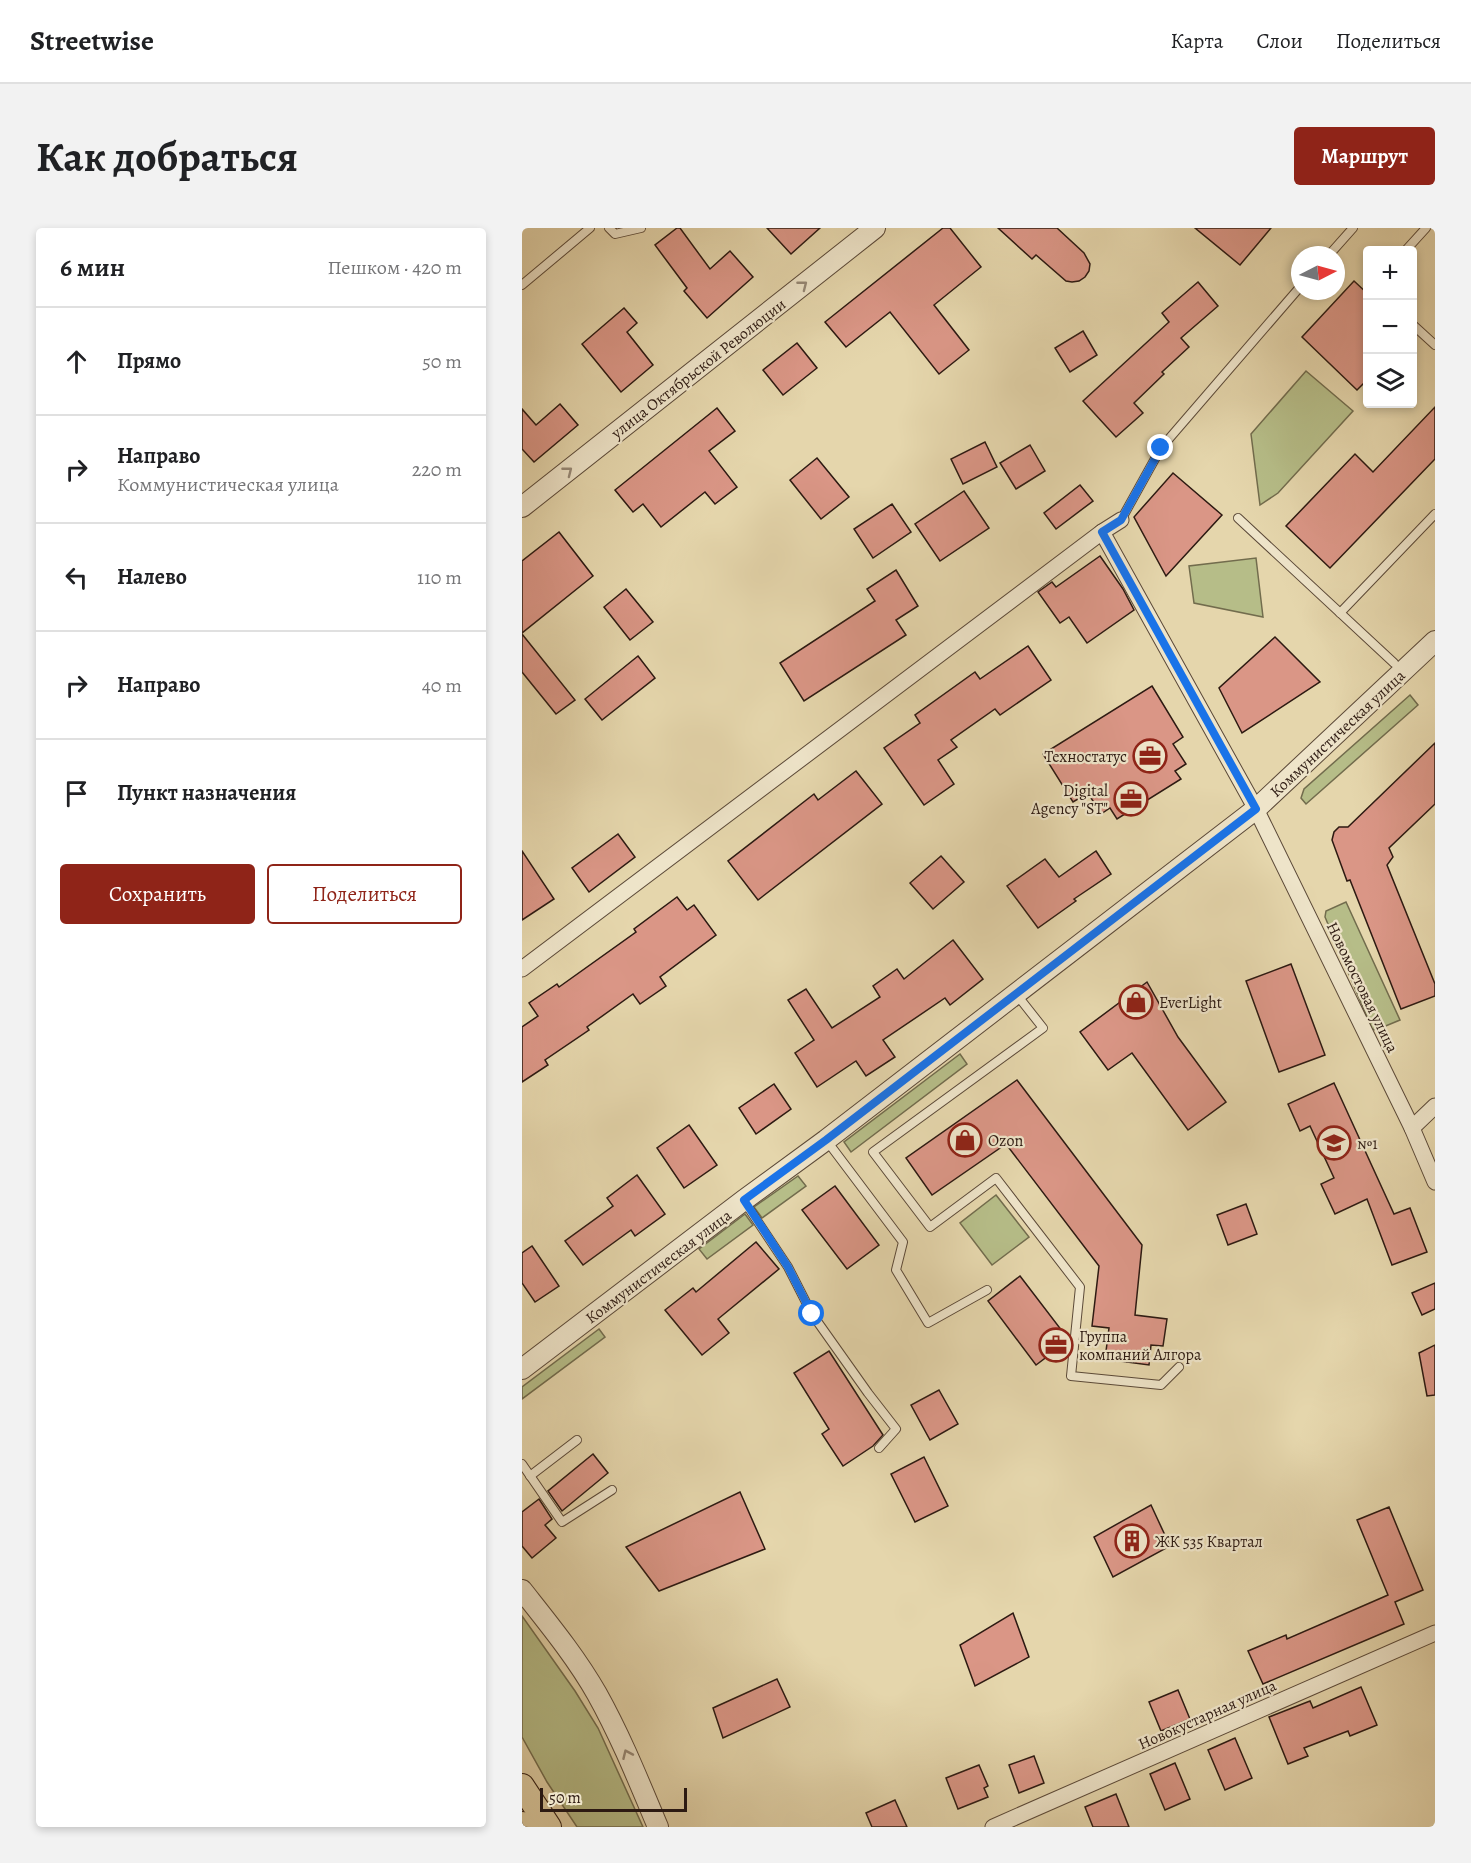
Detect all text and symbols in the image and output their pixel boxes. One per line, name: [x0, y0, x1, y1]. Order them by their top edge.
text: Streetwise: [30, 22, 154, 60]
text: Карта: [1170, 27, 1223, 55]
text: Слои: [1256, 27, 1303, 55]
text: Поделиться: [1336, 27, 1441, 55]
button: Маршрут: [1294, 127, 1435, 185]
text: Как добраться: [36, 128, 298, 185]
north arrow: [1291, 246, 1345, 300]
map controls: [1363, 246, 1417, 408]
button: +: [1363, 246, 1417, 300]
text: 6 мин: [60, 250, 125, 285]
text: Пешком · 420 m: [328, 254, 462, 281]
one-way arrow: [796, 281, 807, 292]
street label: улица Октябрьской Революции: [606, 294, 790, 445]
button: −: [1363, 300, 1417, 354]
icon: ahead: [60, 345, 93, 378]
text: Прямо: [117, 346, 181, 376]
text: 50 m: [422, 348, 462, 375]
button: layers: [1363, 354, 1417, 408]
route end: [1147, 434, 1173, 460]
text: Направо: [117, 441, 200, 471]
icon: right: [60, 453, 93, 486]
text: 220 m: [412, 456, 462, 483]
one-way arrow: [561, 467, 572, 478]
text: Коммунистическая улица: [117, 471, 339, 498]
icon: left: [60, 561, 93, 594]
text: Налево: [117, 562, 187, 592]
text: 110 m: [417, 564, 462, 591]
street label: Коммунистическая улица: [1265, 665, 1411, 802]
icon: right: [60, 669, 93, 702]
text: Направо: [117, 670, 200, 700]
text: 40 m: [422, 672, 462, 699]
office icon: Техностатус: [1132, 738, 1168, 774]
place label: Техностатус: [1045, 746, 1127, 768]
icon: arrive: [60, 777, 93, 810]
text: Пункт назначения: [117, 778, 296, 808]
place label: Digital Agency "ST": [1030, 780, 1108, 820]
office icon: Digital Agency "ST": [1113, 781, 1149, 817]
button: Сохранить: [60, 864, 255, 924]
button: Поделиться: [267, 864, 462, 924]
street label: Новомостовая улица: [1321, 918, 1404, 1057]
shop icon: EverLight: [1118, 984, 1154, 1020]
place label: EverLight: [1159, 992, 1222, 1014]
shop icon: Ozon: [947, 1122, 983, 1158]
school or university icon: №1: [1316, 1125, 1352, 1161]
place label: Ozon: [988, 1130, 1023, 1152]
place label: №1: [1357, 1133, 1378, 1155]
street label: Коммунистическая улица: [581, 1204, 737, 1329]
route start: [798, 1300, 824, 1326]
place label: Группа компаний Алгора: [1079, 1326, 1202, 1366]
office icon: Группа компаний Алгора: [1038, 1327, 1074, 1363]
building icon: ЖК 535 Квартал: [1114, 1523, 1150, 1559]
place label: ЖК 535 Квартал: [1155, 1531, 1263, 1553]
street label: Новокустарная улица: [1135, 1674, 1281, 1755]
one-way arrow: [622, 1749, 634, 1760]
scale bar: [540, 1785, 687, 1812]
text: 50 m: [549, 1787, 581, 1809]

